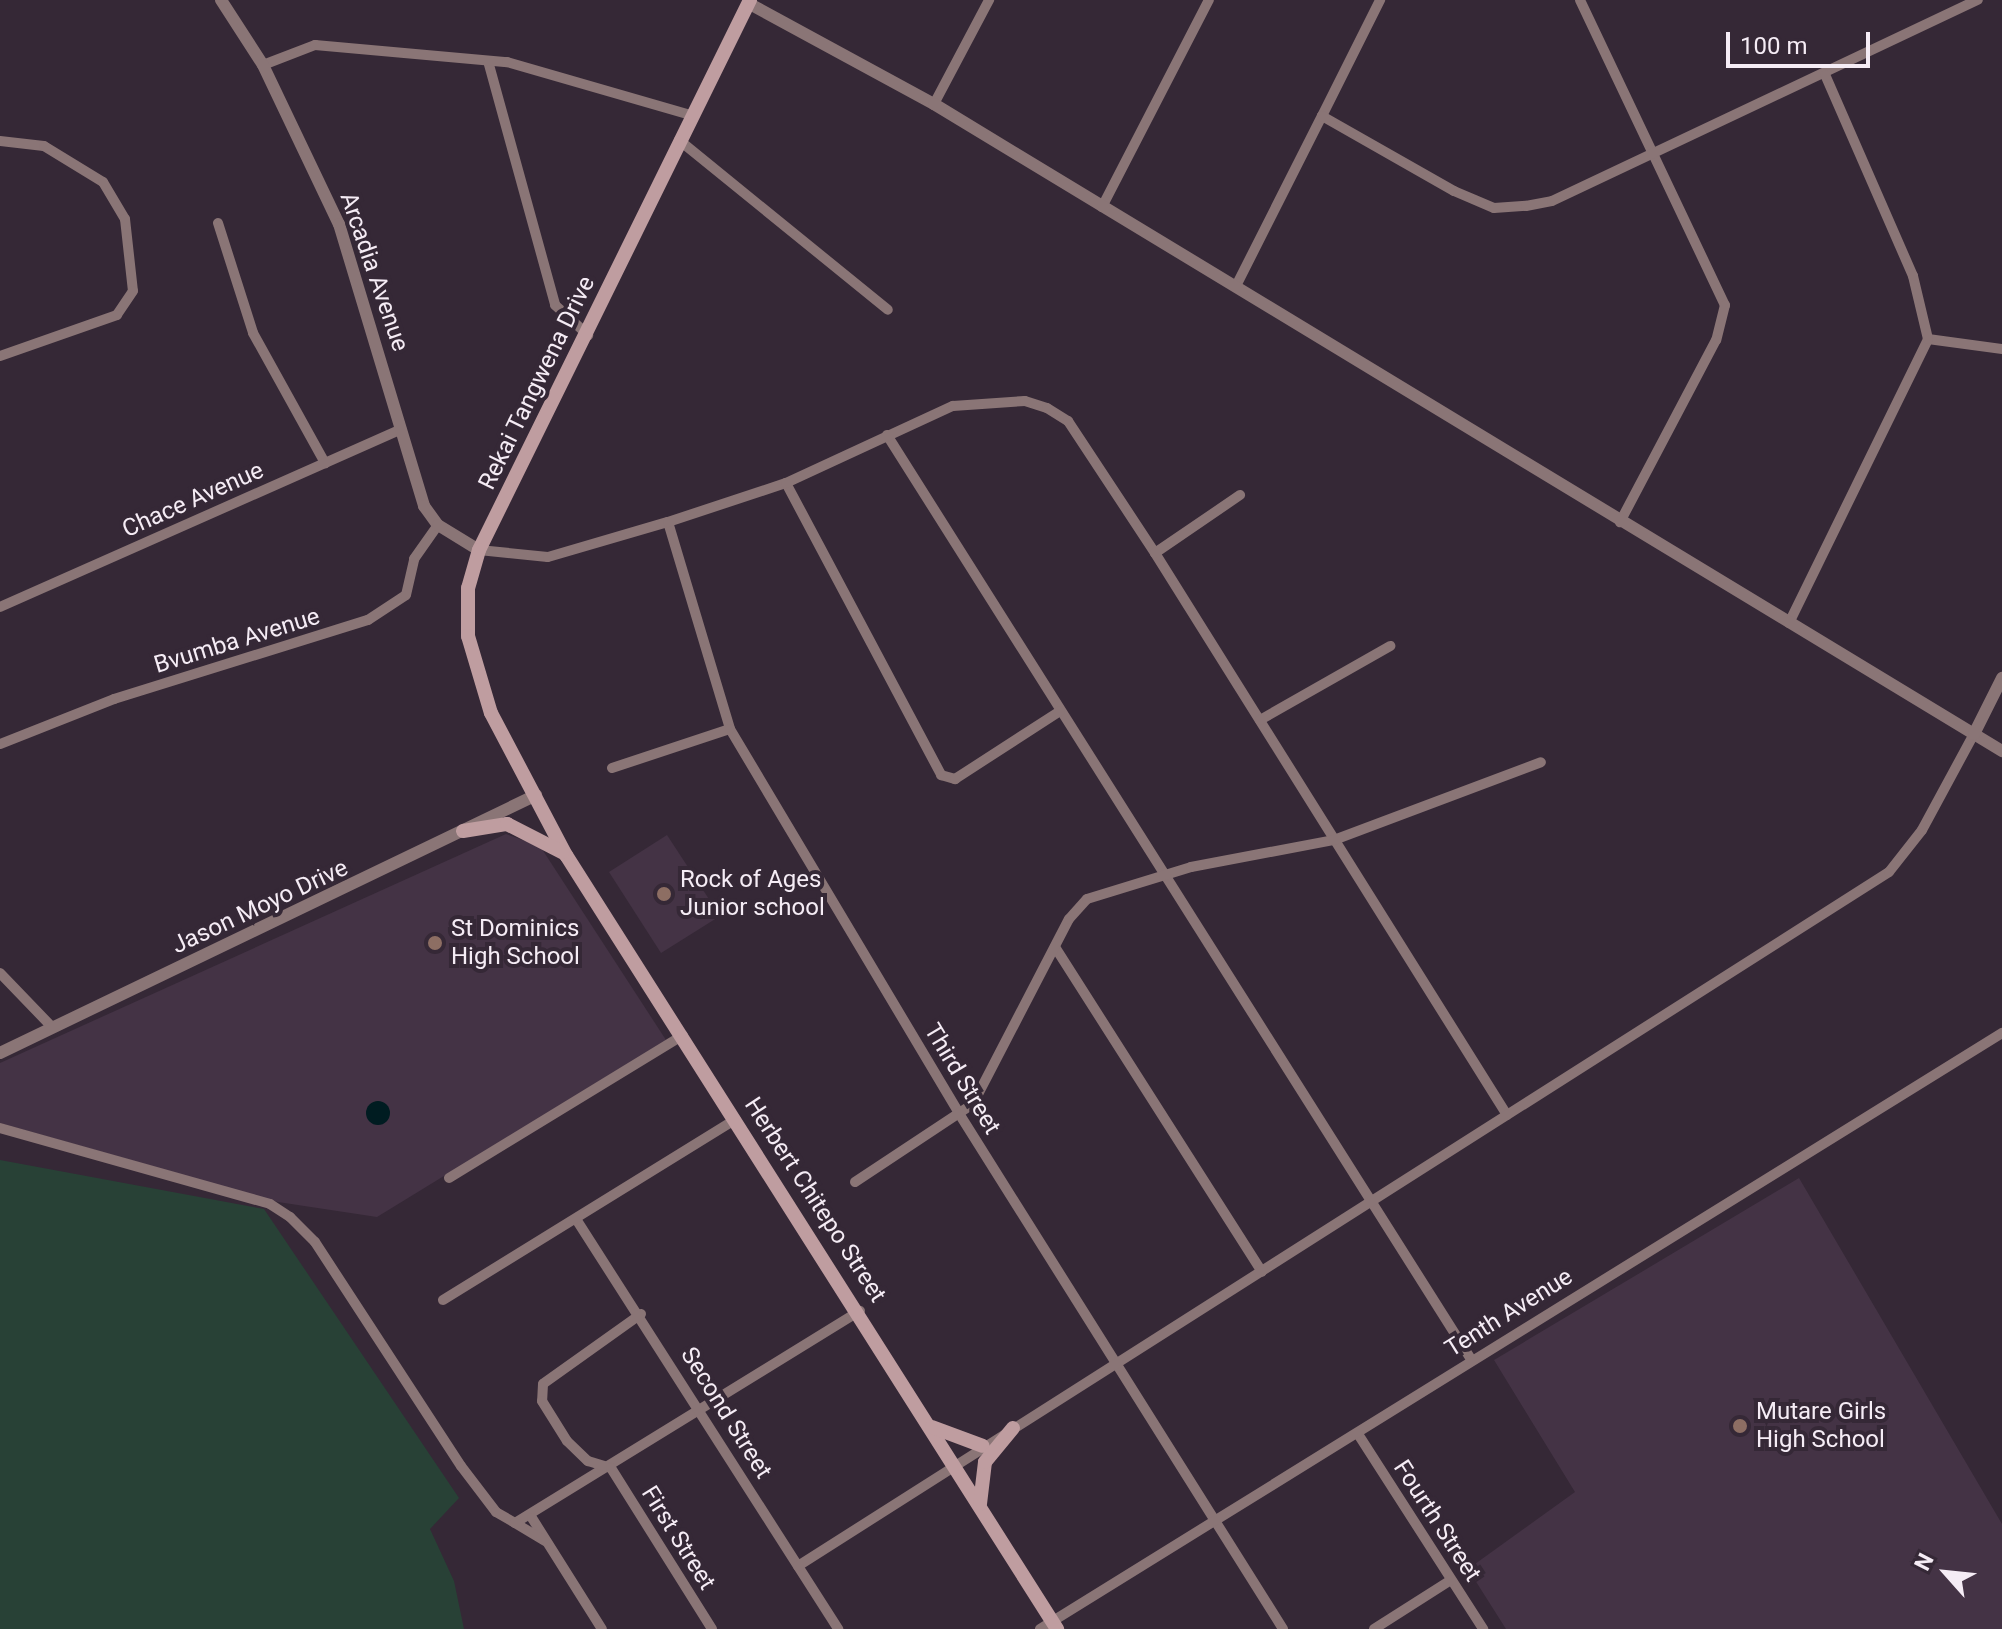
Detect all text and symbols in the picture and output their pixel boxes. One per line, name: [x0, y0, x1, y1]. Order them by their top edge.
scale bar: [1730, 16, 1874, 66]
text: 100 m: [1740, 32, 1807, 60]
street label: Arcadia Avenue: [333, 189, 415, 355]
street label: Rekai Tangwena Drive: [473, 271, 601, 495]
street label: Chace Avenue: [118, 456, 268, 544]
street label: Bvumba Avenue: [151, 602, 323, 680]
street label: Jason Moyo Drive: [167, 854, 353, 960]
place label: Rock of Ages Junior school: [680, 866, 825, 922]
marker: Rock of Ages Junior school: [655, 885, 673, 903]
place label: St Dominics High School: [451, 915, 580, 971]
marker: St Dominics High School: [426, 934, 444, 952]
street label: Third Street: [918, 1018, 1006, 1140]
street label: Herbert Chitepo Street: [738, 1092, 892, 1308]
street label: Tenth Avenue: [1440, 1262, 1578, 1364]
street label: Second Street: [674, 1342, 778, 1484]
place label: Mutare Girls High School: [1756, 1398, 1886, 1454]
marker: Mutare Girls High School: [1731, 1417, 1749, 1435]
street label: Fourth Street: [1387, 1455, 1487, 1587]
street label: First Street: [635, 1481, 721, 1595]
north arrow: [1906, 1533, 1986, 1613]
text: N: [1910, 1549, 1939, 1574]

